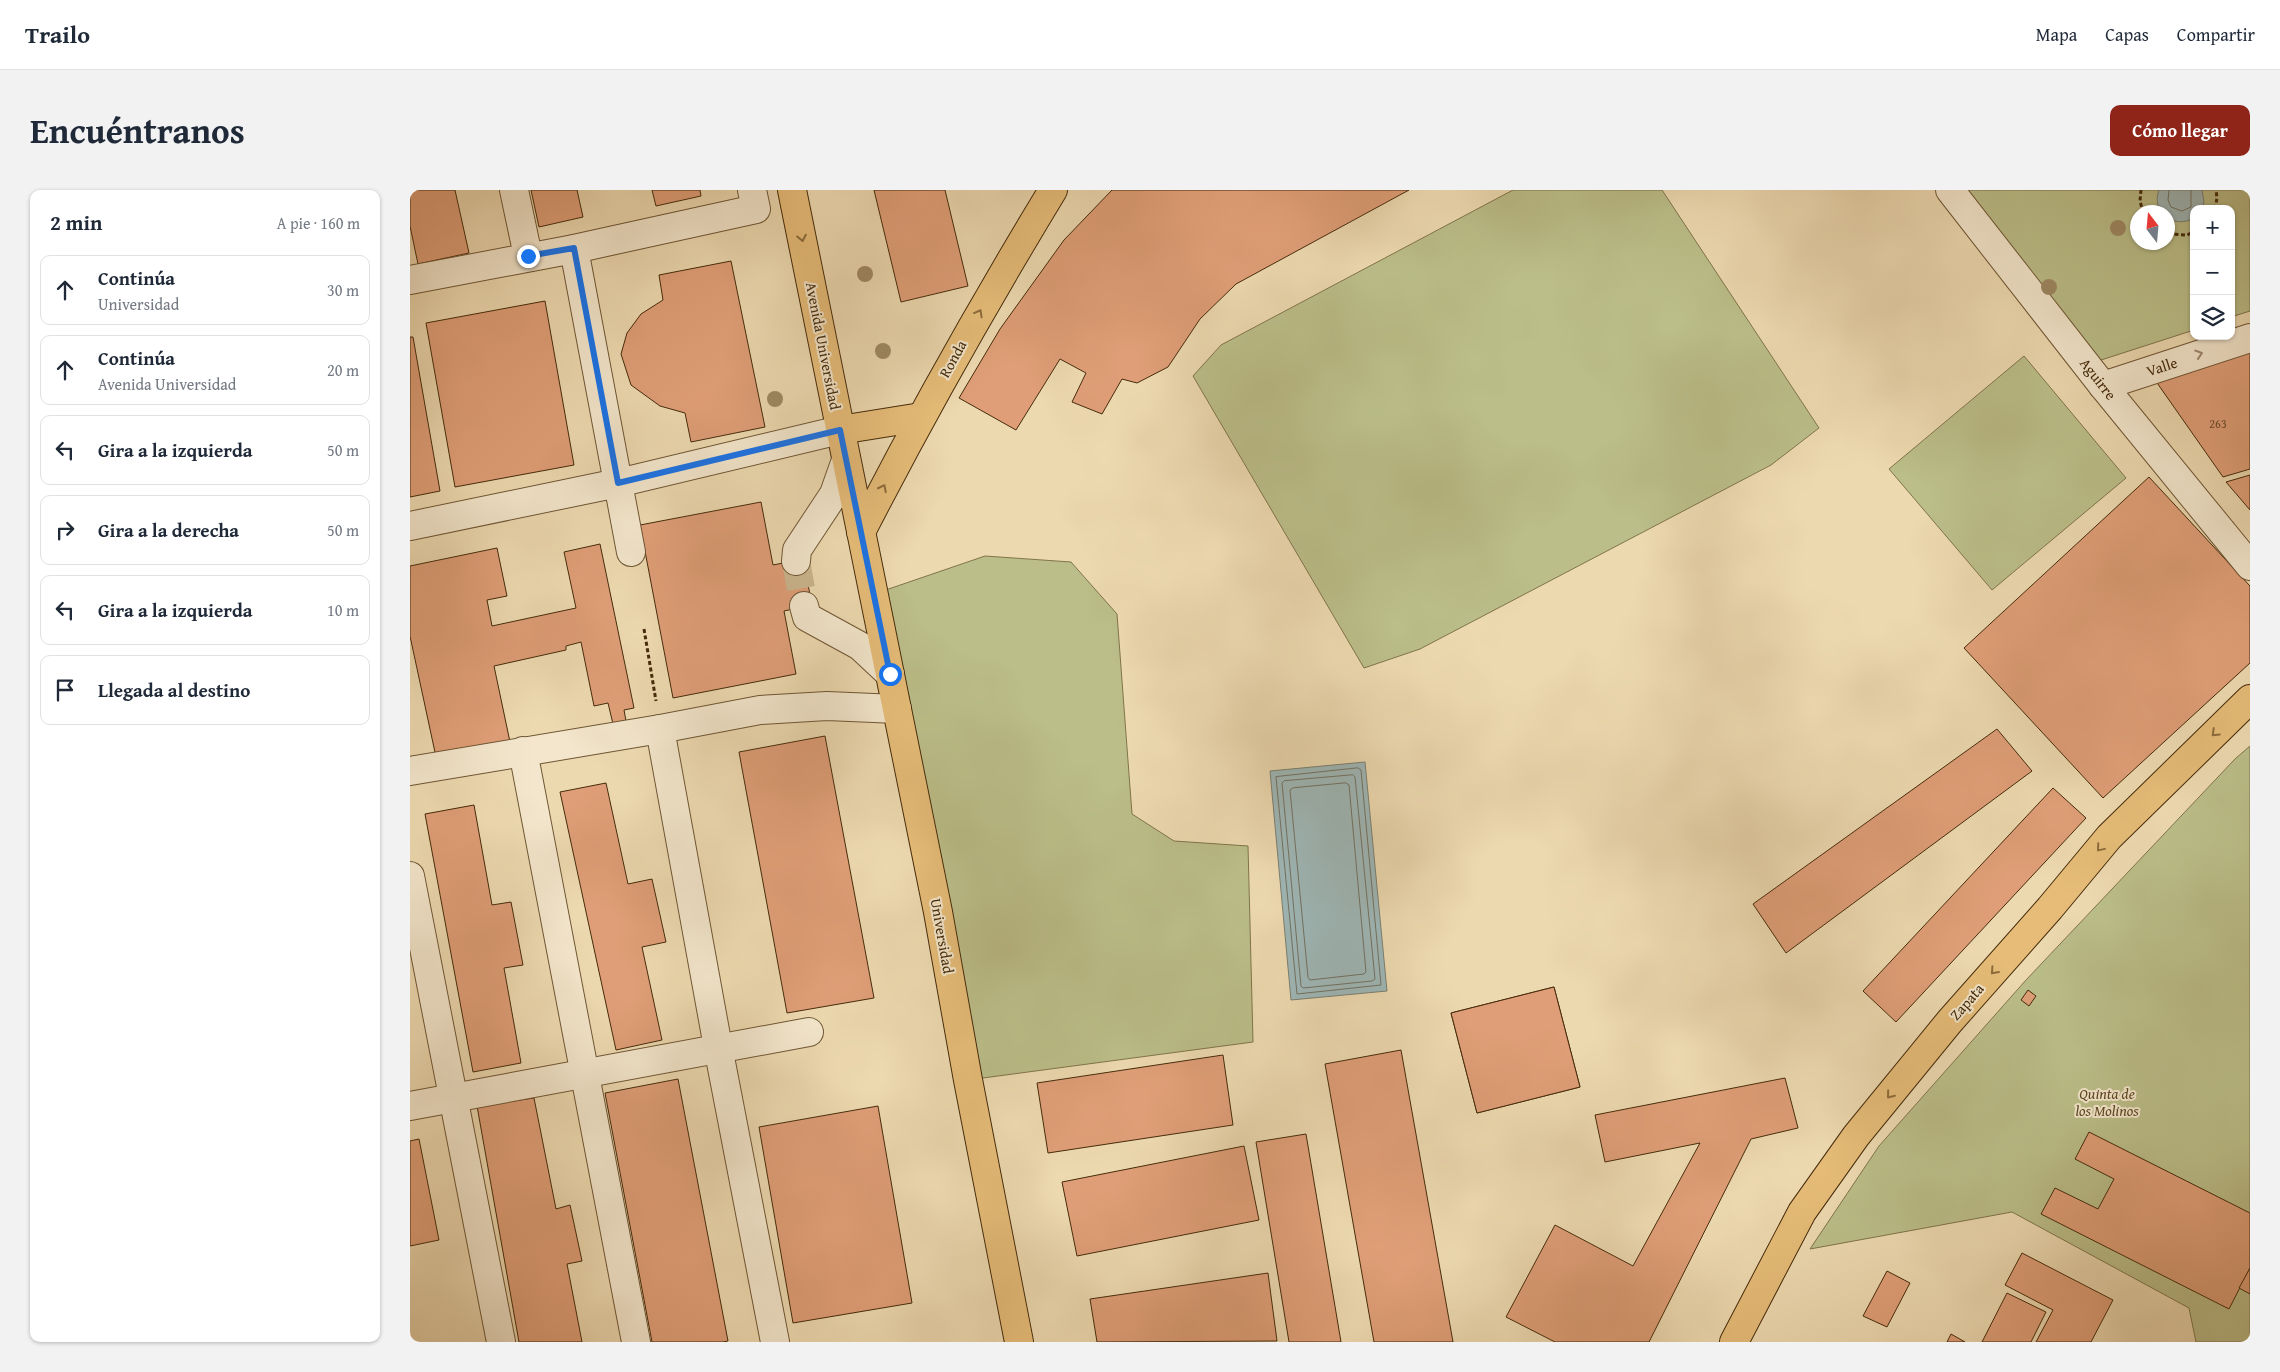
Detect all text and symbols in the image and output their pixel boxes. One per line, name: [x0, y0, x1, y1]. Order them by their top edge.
text: Trailo: [25, 17, 90, 52]
text: Mapa: [2036, 21, 2077, 48]
text: Capas: [2105, 21, 2149, 48]
text: Compartir: [2177, 21, 2255, 48]
text: Encuéntranos: [30, 105, 245, 156]
button: Cómo llegar: [2110, 105, 2250, 156]
north arrow: [2130, 205, 2175, 250]
map controls: [2190, 205, 2235, 340]
button: +: [2190, 205, 2235, 250]
text: 2 min: [50, 207, 102, 238]
text: A pie · 160 m: [277, 211, 360, 235]
one-way arrow: [796, 233, 806, 242]
route end: [517, 245, 540, 268]
button: −: [2190, 250, 2235, 295]
text: Continúa: [98, 264, 175, 292]
icon: ahead: [51, 276, 79, 304]
text: 30 m: [327, 278, 359, 302]
street label: Avenida Universidad: [801, 280, 846, 412]
text: Universidad: [98, 292, 179, 316]
button: layers: [2190, 295, 2235, 340]
one-way arrow: [973, 310, 983, 319]
street label: Ronda: [934, 336, 971, 381]
text: Continúa: [98, 344, 175, 372]
one-way arrow: [2195, 350, 2203, 360]
street label: Valle: [2144, 352, 2180, 381]
street label: Aguirre: [2075, 353, 2121, 404]
icon: ahead: [51, 356, 79, 384]
text: 20 m: [327, 358, 359, 382]
text: Avenida Universidad: [98, 372, 236, 396]
house number: 263: [2209, 415, 2227, 432]
icon: left: [51, 436, 79, 464]
text: Gira a la izquierda: [98, 436, 253, 464]
text: 50 m: [327, 438, 359, 462]
one-way arrow: [877, 485, 887, 494]
icon: right: [51, 516, 79, 544]
text: Gira a la derecha: [98, 516, 239, 544]
text: 50 m: [327, 518, 359, 542]
icon: left: [51, 596, 79, 624]
text: Gira a la izquierda: [98, 596, 253, 624]
text: 10 m: [327, 598, 359, 622]
route start: [879, 663, 902, 686]
icon: arrive: [51, 676, 79, 704]
text: Llegada al destino: [98, 676, 250, 704]
one-way arrow: [2212, 727, 2221, 736]
one-way arrow: [2096, 842, 2105, 851]
street label: Universidad: [926, 897, 959, 975]
one-way arrow: [1991, 965, 2000, 974]
street label: Zapata: [1945, 979, 1989, 1025]
park label: Quinta de los Molinos: [2075, 1083, 2139, 1121]
one-way arrow: [1886, 1090, 1895, 1099]

